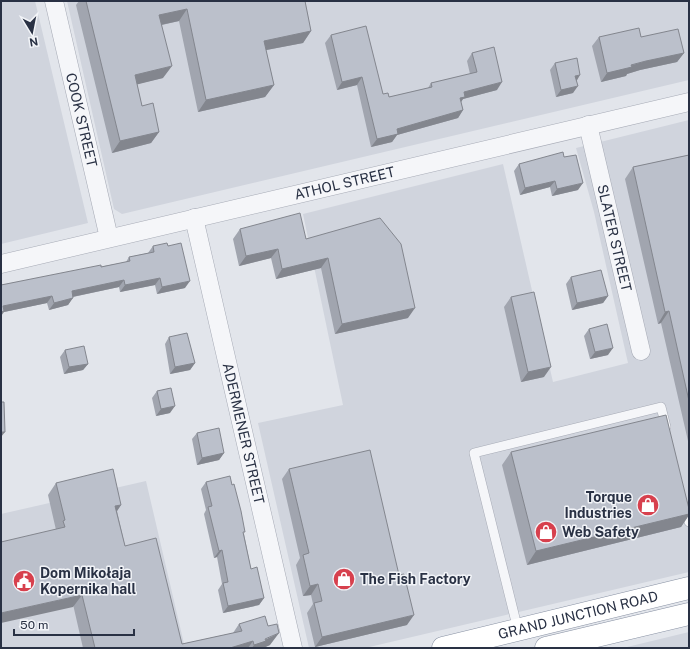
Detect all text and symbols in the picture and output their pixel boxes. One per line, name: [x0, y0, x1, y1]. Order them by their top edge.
north arrow: [12, 12, 52, 52]
text: N: [28, 35, 39, 49]
street label: COOK STREET: [63, 71, 100, 168]
street label: ATHOL STREET: [293, 164, 396, 203]
street label: SLATER STREET: [594, 183, 635, 293]
street label: ADERMENER STREET: [220, 361, 268, 505]
place label: Torque Industries: [564, 489, 632, 521]
shop icon: Torque Industries: [635, 492, 661, 518]
shop icon: Web Safety: [533, 519, 559, 545]
place label: Web Safety: [562, 524, 639, 540]
place label: Dom Mikołaja Kopernika hall: [40, 565, 137, 597]
shop icon: The Fish Factory: [331, 566, 357, 592]
public building icon: Dom Mikołaja Kopernika hall: [11, 568, 37, 594]
place label: The Fish Factory: [360, 571, 471, 587]
street label: GRAND JUNCTION ROAD: [496, 588, 660, 642]
scale bar: [14, 611, 134, 637]
text: 50 m: [20, 618, 48, 632]

